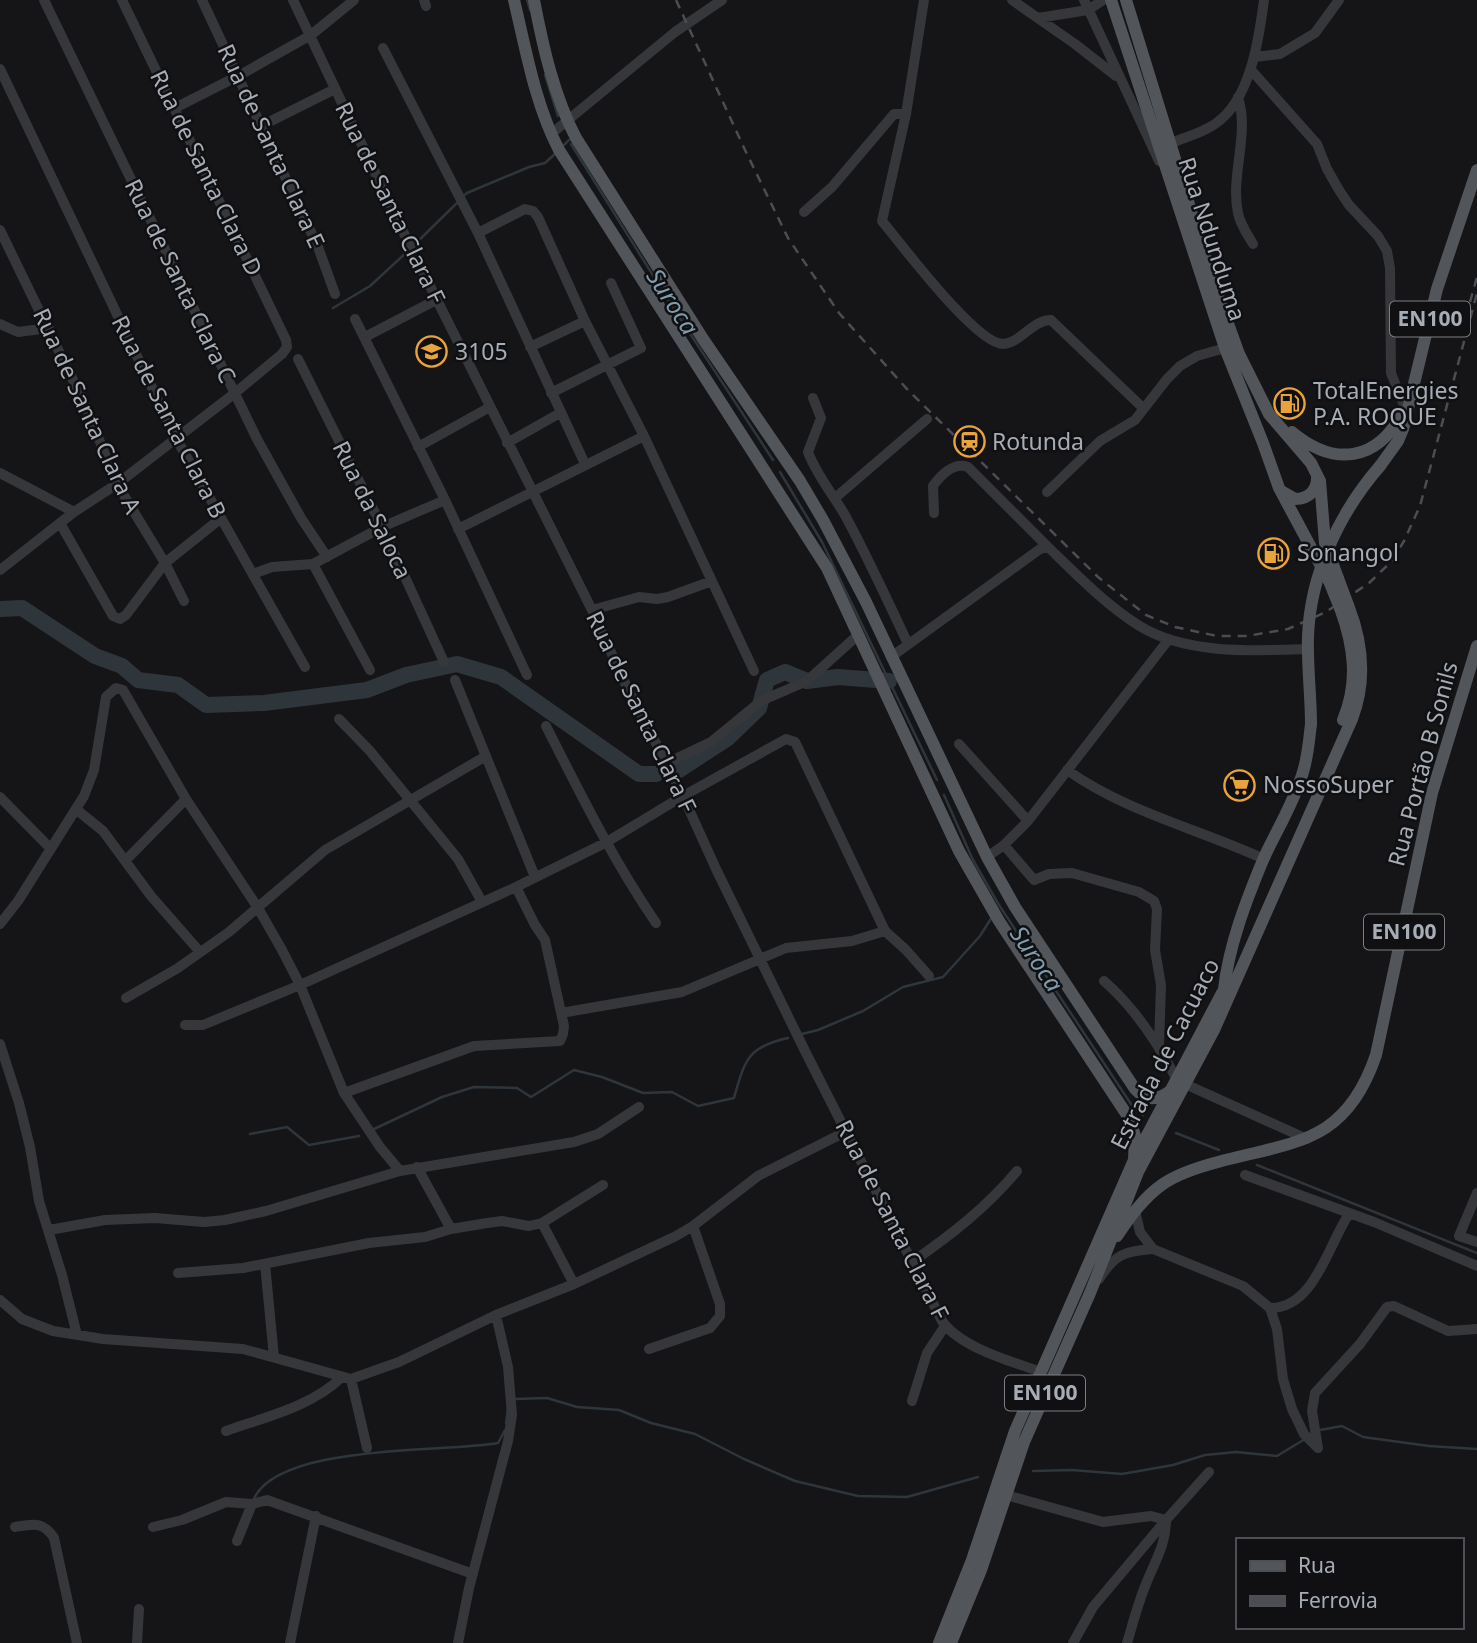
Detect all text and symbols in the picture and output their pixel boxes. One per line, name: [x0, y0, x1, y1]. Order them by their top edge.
street label: Rua de Santa Clara E: [211, 38, 333, 253]
street label: Rua de Santa Clara D: [143, 64, 271, 281]
street label: Rua de Santa Clara F: [328, 96, 454, 309]
street label: Rua Ndunduma: [1171, 153, 1254, 325]
street label: Rua de Santa Clara C: [118, 173, 244, 388]
water label: Suroca: [640, 262, 707, 341]
road number: EN100: [1390, 302, 1470, 336]
street label: Rua de Santa Clara A: [26, 303, 150, 519]
street label: Rua de Santa Clara B: [105, 310, 235, 523]
school or university icon: 3105: [415, 335, 449, 369]
place label: 3105: [455, 335, 508, 367]
place label: TotalEnergies P.A. ROQUE: [1313, 374, 1459, 432]
fuel station icon: TotalEnergies P.A. ROQUE: [1273, 387, 1307, 421]
station icon: Rotunda: [952, 425, 986, 459]
place label: Rotunda: [992, 425, 1084, 457]
street label: Rua da Saloca: [326, 435, 420, 584]
fuel station icon: Sonangol: [1257, 536, 1291, 570]
place label: Sonangol: [1297, 536, 1399, 568]
street label: Rua de Santa Clara F: [579, 605, 705, 818]
street label: Rua Portão B Sonils: [1379, 658, 1465, 870]
supermarket icon: NossoSuper: [1223, 768, 1257, 802]
place label: NossoSuper: [1263, 768, 1394, 800]
road number: EN100: [1364, 914, 1444, 950]
water label: Suroca: [1003, 919, 1072, 998]
street label: Estrada de Cacuaco: [1102, 952, 1226, 1155]
street label: Rua de Santa Clara F: [829, 1114, 957, 1325]
road number: EN100: [1005, 1376, 1085, 1410]
legend: [1236, 1538, 1463, 1629]
text: Rua: [1298, 1551, 1336, 1579]
text: Ferrovia: [1298, 1586, 1378, 1614]

